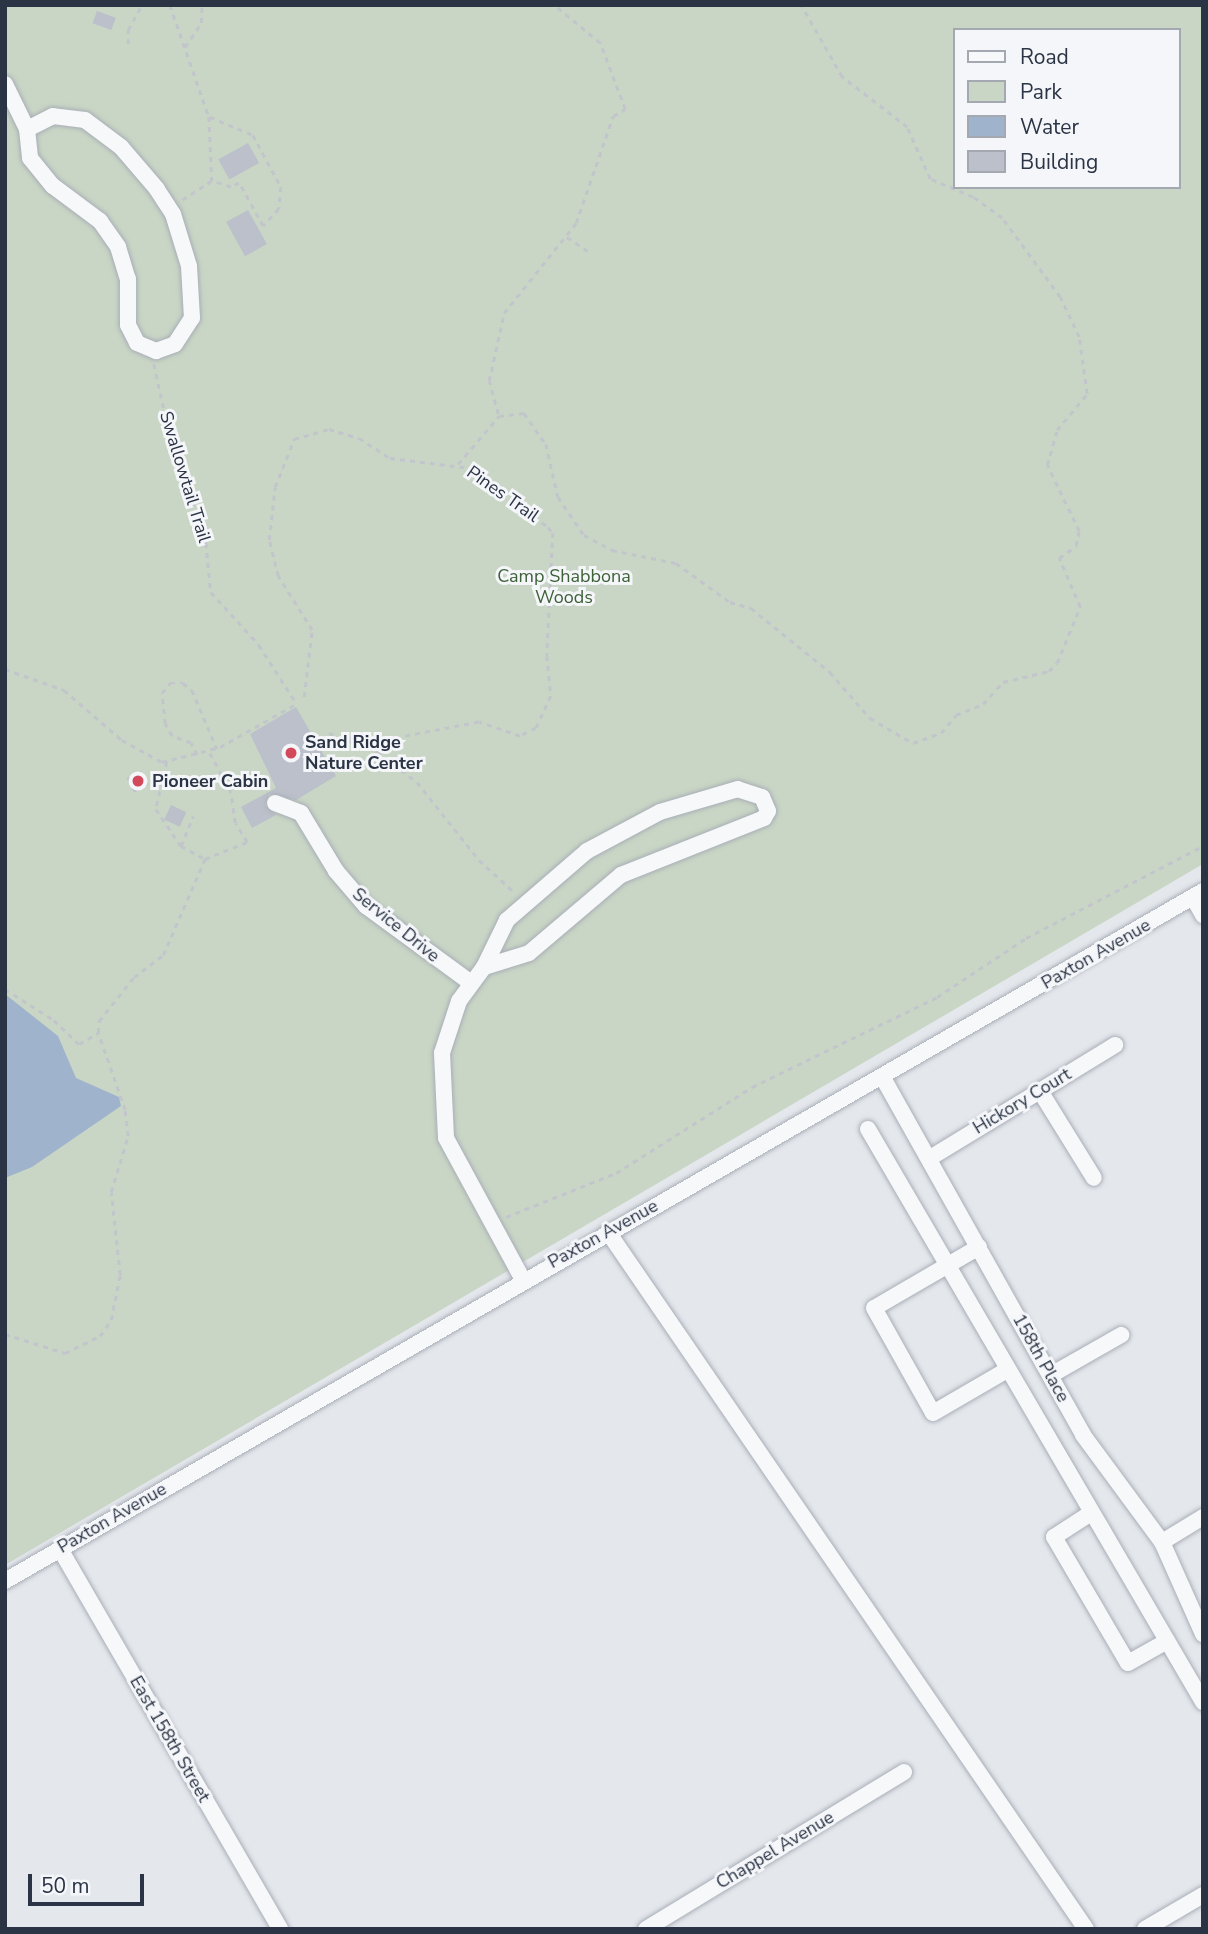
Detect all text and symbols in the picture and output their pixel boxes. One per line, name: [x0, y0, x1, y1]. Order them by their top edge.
legend: [953, 28, 1180, 189]
text: Road: [1020, 43, 1069, 71]
text: Park: [1020, 78, 1062, 106]
text: Water: [1020, 113, 1079, 141]
text: Building: [1020, 148, 1098, 176]
street label: Swallowtail Trail: [155, 409, 215, 545]
street label: Pines Trail: [463, 461, 543, 527]
park label: Camp Shabbona Woods: [497, 566, 631, 608]
place label: Sand Ridge Nature Center: [305, 732, 423, 774]
marker: Sand Ridge Nature Center: [283, 745, 299, 761]
place label: Pioneer Cabin: [152, 770, 268, 792]
marker: Pioneer Cabin: [130, 773, 146, 789]
street label: Service Drive: [348, 883, 444, 967]
street label: Paxton Avenue: [1038, 914, 1154, 994]
street label: Hickory Court: [969, 1063, 1075, 1139]
street label: Paxton Avenue: [544, 1195, 662, 1273]
street label: 158th Place: [1008, 1310, 1074, 1406]
street label: Paxton Avenue: [54, 1478, 170, 1558]
street label: East 158th Street: [125, 1672, 215, 1806]
street label: Chappel Avenue: [712, 1806, 838, 1894]
scale bar: [32, 1860, 147, 1904]
text: 50 m: [41, 1872, 90, 1900]

